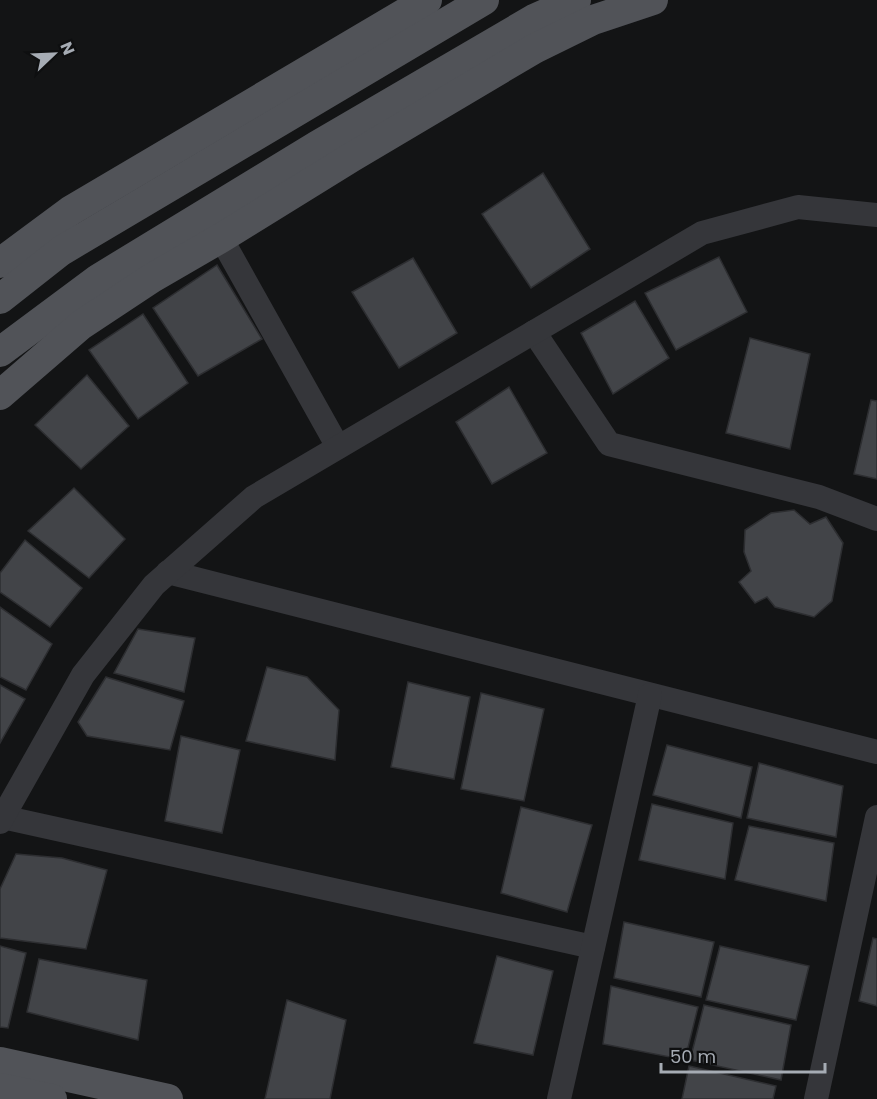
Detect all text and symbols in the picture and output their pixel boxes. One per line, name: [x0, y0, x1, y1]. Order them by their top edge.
north arrow: [24, 24, 84, 84]
text: N: [54, 38, 80, 58]
scale bar: [661, 1036, 824, 1074]
text: 50 m: [670, 1044, 716, 1069]

